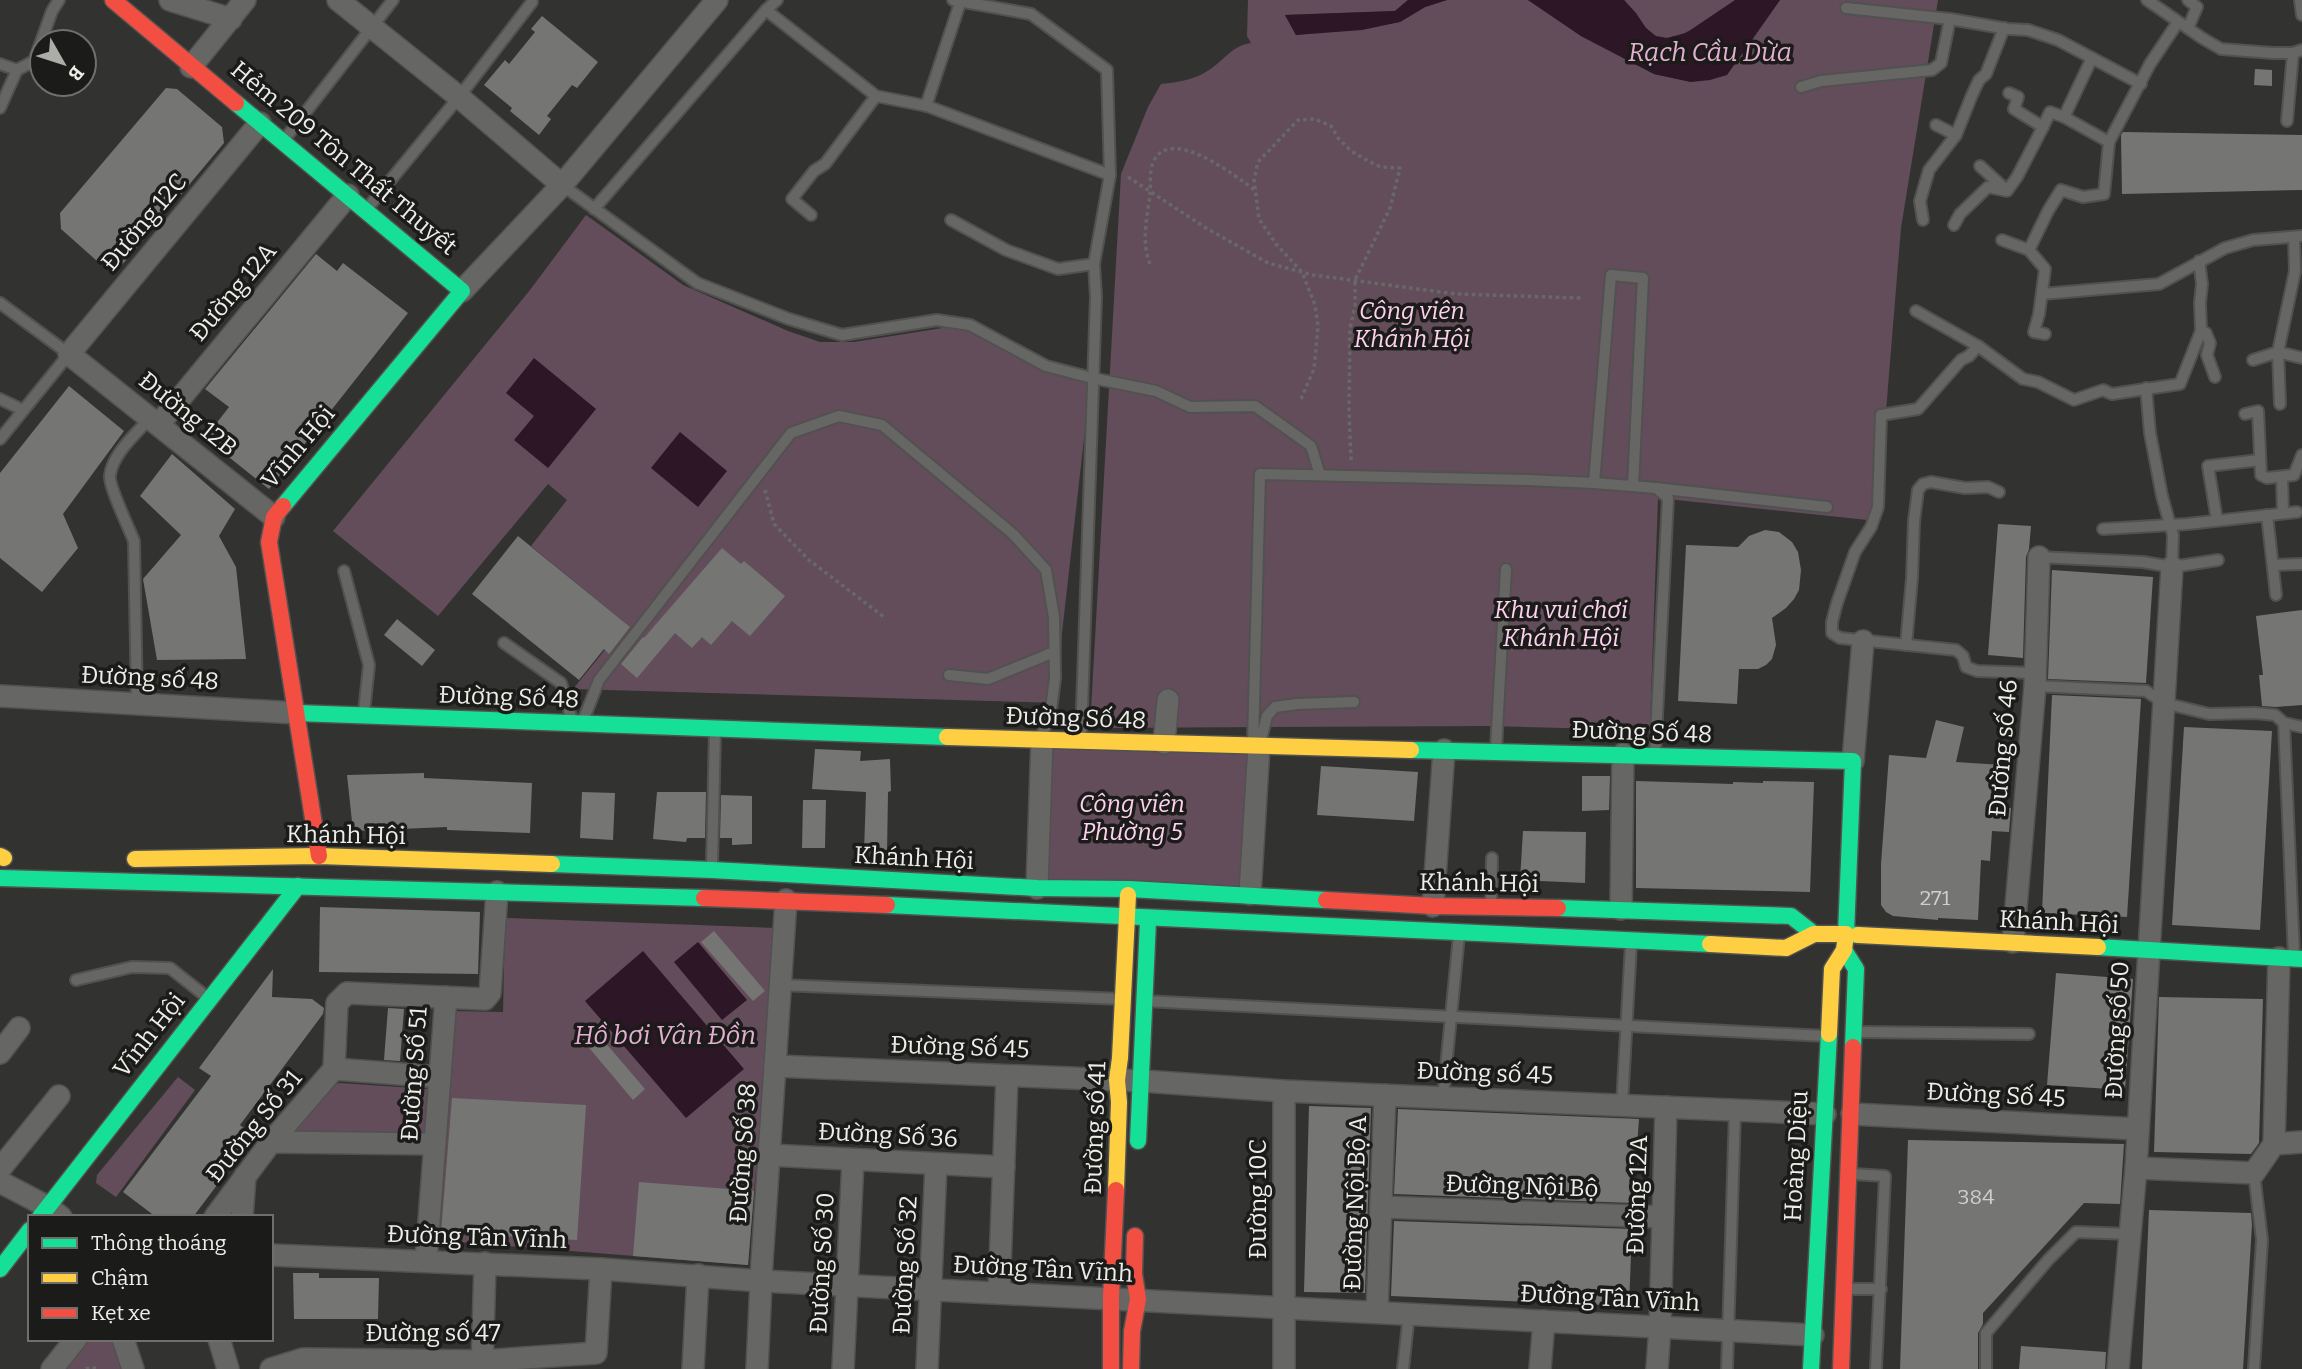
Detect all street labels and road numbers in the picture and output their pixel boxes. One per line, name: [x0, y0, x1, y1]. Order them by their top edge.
street label: Hẻm 209 Tôn Thất Thuyết: [225, 55, 463, 261]
street label: Đường 12C: [95, 168, 193, 276]
street label: Đường 12A: [184, 237, 282, 347]
street label: Đường 12B: [133, 366, 243, 462]
street label: Vĩnh Hội: [255, 400, 341, 494]
street label: Đường số 48: [80, 660, 220, 696]
street label: Đường số 46: [1983, 678, 2023, 818]
street label: Đường Số 48: [438, 681, 580, 713]
street label: Đường Số 48: [1005, 702, 1147, 734]
street label: Đường Số 48: [1571, 716, 1713, 748]
street label: Khánh Hội: [286, 820, 406, 850]
street label: Khánh Hội: [854, 841, 974, 875]
street label: Khánh Hội: [1419, 868, 1539, 898]
street label: Khánh Hội: [1999, 905, 2119, 939]
street label: Đường số 50: [2099, 961, 2135, 1099]
street label: Vĩnh Hội: [107, 987, 191, 1083]
street label: Đường Số 51: [395, 1006, 433, 1142]
street label: Đường Số 45: [890, 1031, 1030, 1063]
street label: Đường số 45: [1416, 1057, 1554, 1089]
street label: Đường số 41: [1079, 1061, 1111, 1195]
street label: Đường Số 31: [200, 1064, 308, 1187]
street label: Đường Số 45: [1926, 1077, 2066, 1113]
street label: Đường Số 38: [724, 1082, 762, 1224]
street label: Hoàng Diệu: [1779, 1090, 1813, 1222]
street label: Đường Nội Bộ A: [1338, 1115, 1372, 1291]
street label: Đường Số 36: [817, 1117, 959, 1153]
street label: Đường 12A: [1621, 1135, 1653, 1255]
street label: Đường 10C: [1244, 1139, 1272, 1259]
street label: Đường Nội Bộ: [1445, 1169, 1599, 1203]
street label: Đường Số 30: [804, 1192, 840, 1334]
street label: Đường Số 32: [887, 1195, 923, 1335]
street label: Đường Tân Vĩnh: [387, 1220, 567, 1254]
street label: Đường Tân Vĩnh: [952, 1250, 1134, 1288]
street label: Đường Tân Vĩnh: [1519, 1279, 1701, 1317]
street label: Đường số 47: [365, 1319, 501, 1347]

